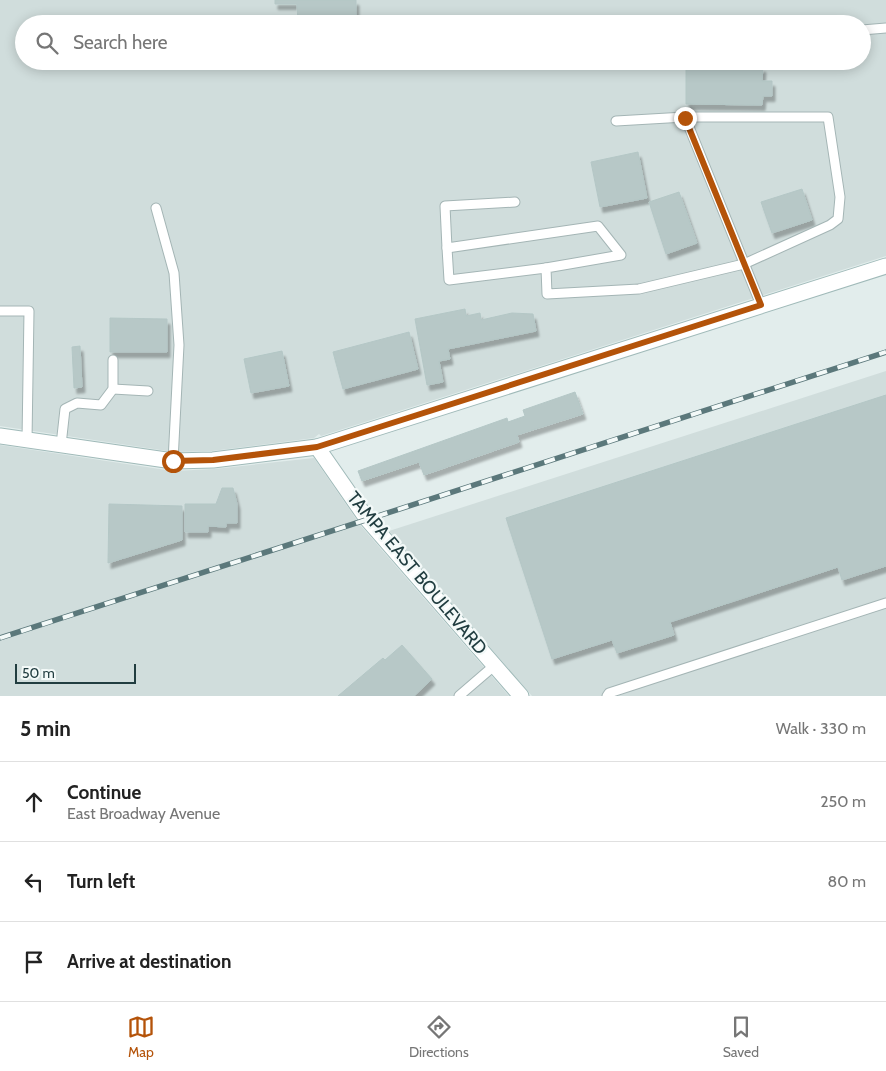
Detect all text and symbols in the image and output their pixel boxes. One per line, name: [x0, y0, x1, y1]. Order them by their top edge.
search box: [15, 15, 871, 70]
icon: search: [33, 29, 61, 57]
text: Search here: [73, 31, 167, 54]
route end: [674, 107, 697, 130]
route start: [162, 450, 185, 473]
street label: TAMPA EAST BOULEVARD: [342, 487, 492, 659]
scale bar: [15, 661, 136, 684]
text: 50 m: [22, 664, 55, 682]
text: 5 min: [20, 716, 71, 741]
text: Walk · 330 m: [776, 719, 866, 738]
text: Continue: [67, 781, 141, 804]
icon: ahead: [20, 788, 48, 816]
text: 250 m: [820, 792, 866, 811]
text: East Broadway Avenue: [67, 804, 220, 823]
icon: left: [20, 868, 48, 896]
text: Turn left: [67, 870, 135, 893]
text: 80 m: [828, 872, 866, 891]
icon: arrive: [20, 948, 48, 976]
text: Arrive at destination: [67, 950, 231, 973]
tab: Map: [127, 1013, 155, 1061]
tab: Directions: [409, 1013, 469, 1061]
tab: Saved: [723, 1013, 759, 1061]

